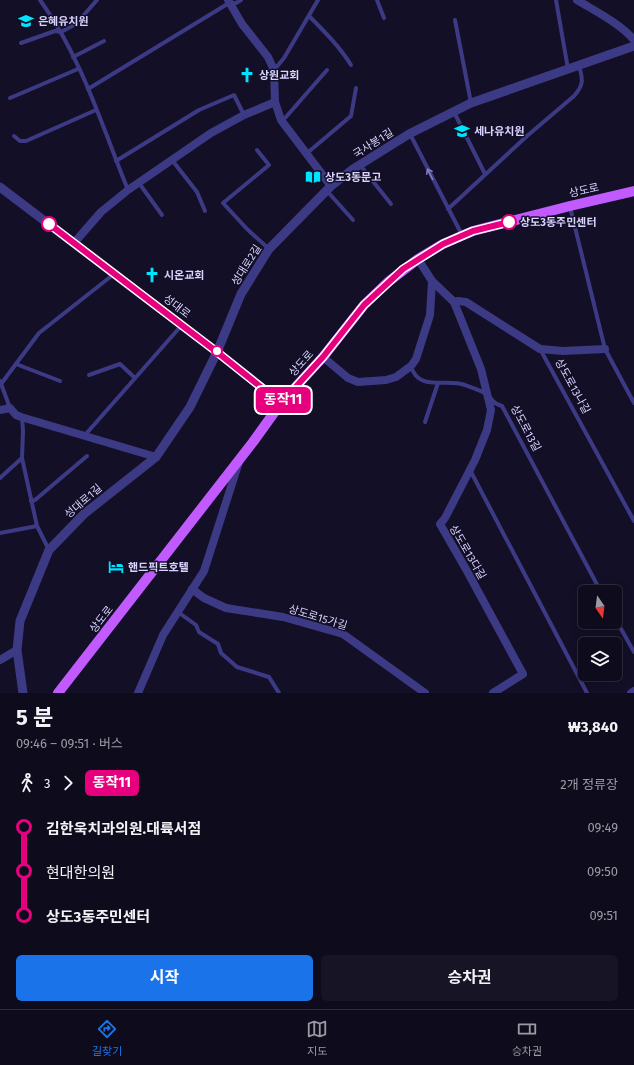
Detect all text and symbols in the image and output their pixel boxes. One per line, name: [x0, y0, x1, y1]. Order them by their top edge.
school or university icon: 은혜유치원: [17, 12, 35, 30]
place label: 은혜유치원: [38, 15, 89, 28]
church icon: 상원교회: [238, 66, 256, 84]
place label: 상원교회: [259, 69, 299, 82]
school or university icon: 세나유치원: [453, 122, 471, 140]
place label: 세나유치원: [474, 125, 525, 138]
street label: 국사봉1길: [351, 126, 396, 161]
library icon: 상도3동문고: [304, 168, 322, 186]
one-way arrow: [426, 168, 433, 180]
place label: 상도3동문고: [325, 171, 381, 184]
street label: 상도로: [568, 181, 600, 200]
marker: 상도3동주민센터: [501, 214, 517, 230]
unlabelled marker: [41, 216, 57, 232]
place label: 상도3동주민센터: [520, 216, 597, 229]
street label: 성대로2길: [229, 242, 264, 288]
church icon: 시온교회: [143, 266, 161, 284]
place label: 시온교회: [164, 269, 204, 282]
street label: 성대로: [161, 292, 193, 321]
unlabelled marker: [211, 345, 223, 357]
street label: 상도로: [286, 348, 316, 379]
street label: 상도로13나길: [552, 356, 593, 416]
line badge: 동작11: [255, 387, 311, 413]
text: 동작11: [264, 391, 302, 408]
street label: 상도로13길: [508, 403, 543, 454]
street label: 성대로1길: [62, 482, 105, 521]
street label: 상도로13다길: [447, 523, 488, 582]
hotel icon: 핸드픽트호텔: [107, 558, 125, 576]
place label: 핸드픽트호텔: [128, 561, 189, 574]
north arrow: [578, 585, 622, 629]
map controls: [578, 585, 622, 681]
street label: 상도로15가길: [287, 602, 349, 633]
street label: 상도로: [87, 603, 116, 635]
button: layers: [578, 637, 622, 681]
text: 5 분: [16, 704, 53, 731]
text: ₩3,840: [568, 718, 618, 736]
text: 09:46 – 09:51 · 버스: [16, 736, 123, 751]
icon: walk: [16, 772, 38, 794]
icon: forward: [57, 772, 79, 794]
text: 동작11: [93, 774, 131, 791]
text: 3: [44, 776, 51, 791]
text: 2개 정류장: [560, 777, 618, 792]
text: 김한욱치과의원.대륙서점: [46, 820, 201, 838]
text: 09:49: [588, 820, 618, 835]
text: 현대한의원: [46, 864, 115, 882]
text: 09:50: [587, 864, 618, 879]
text: 상도3동주민센터: [46, 908, 150, 926]
text: 09:51: [589, 908, 618, 923]
button: 시작: [16, 955, 313, 1001]
button: 승차권: [321, 955, 618, 1001]
tab: 길찾기: [92, 1018, 122, 1058]
tab: 지도: [306, 1018, 328, 1058]
tab: 승차권: [512, 1018, 542, 1058]

